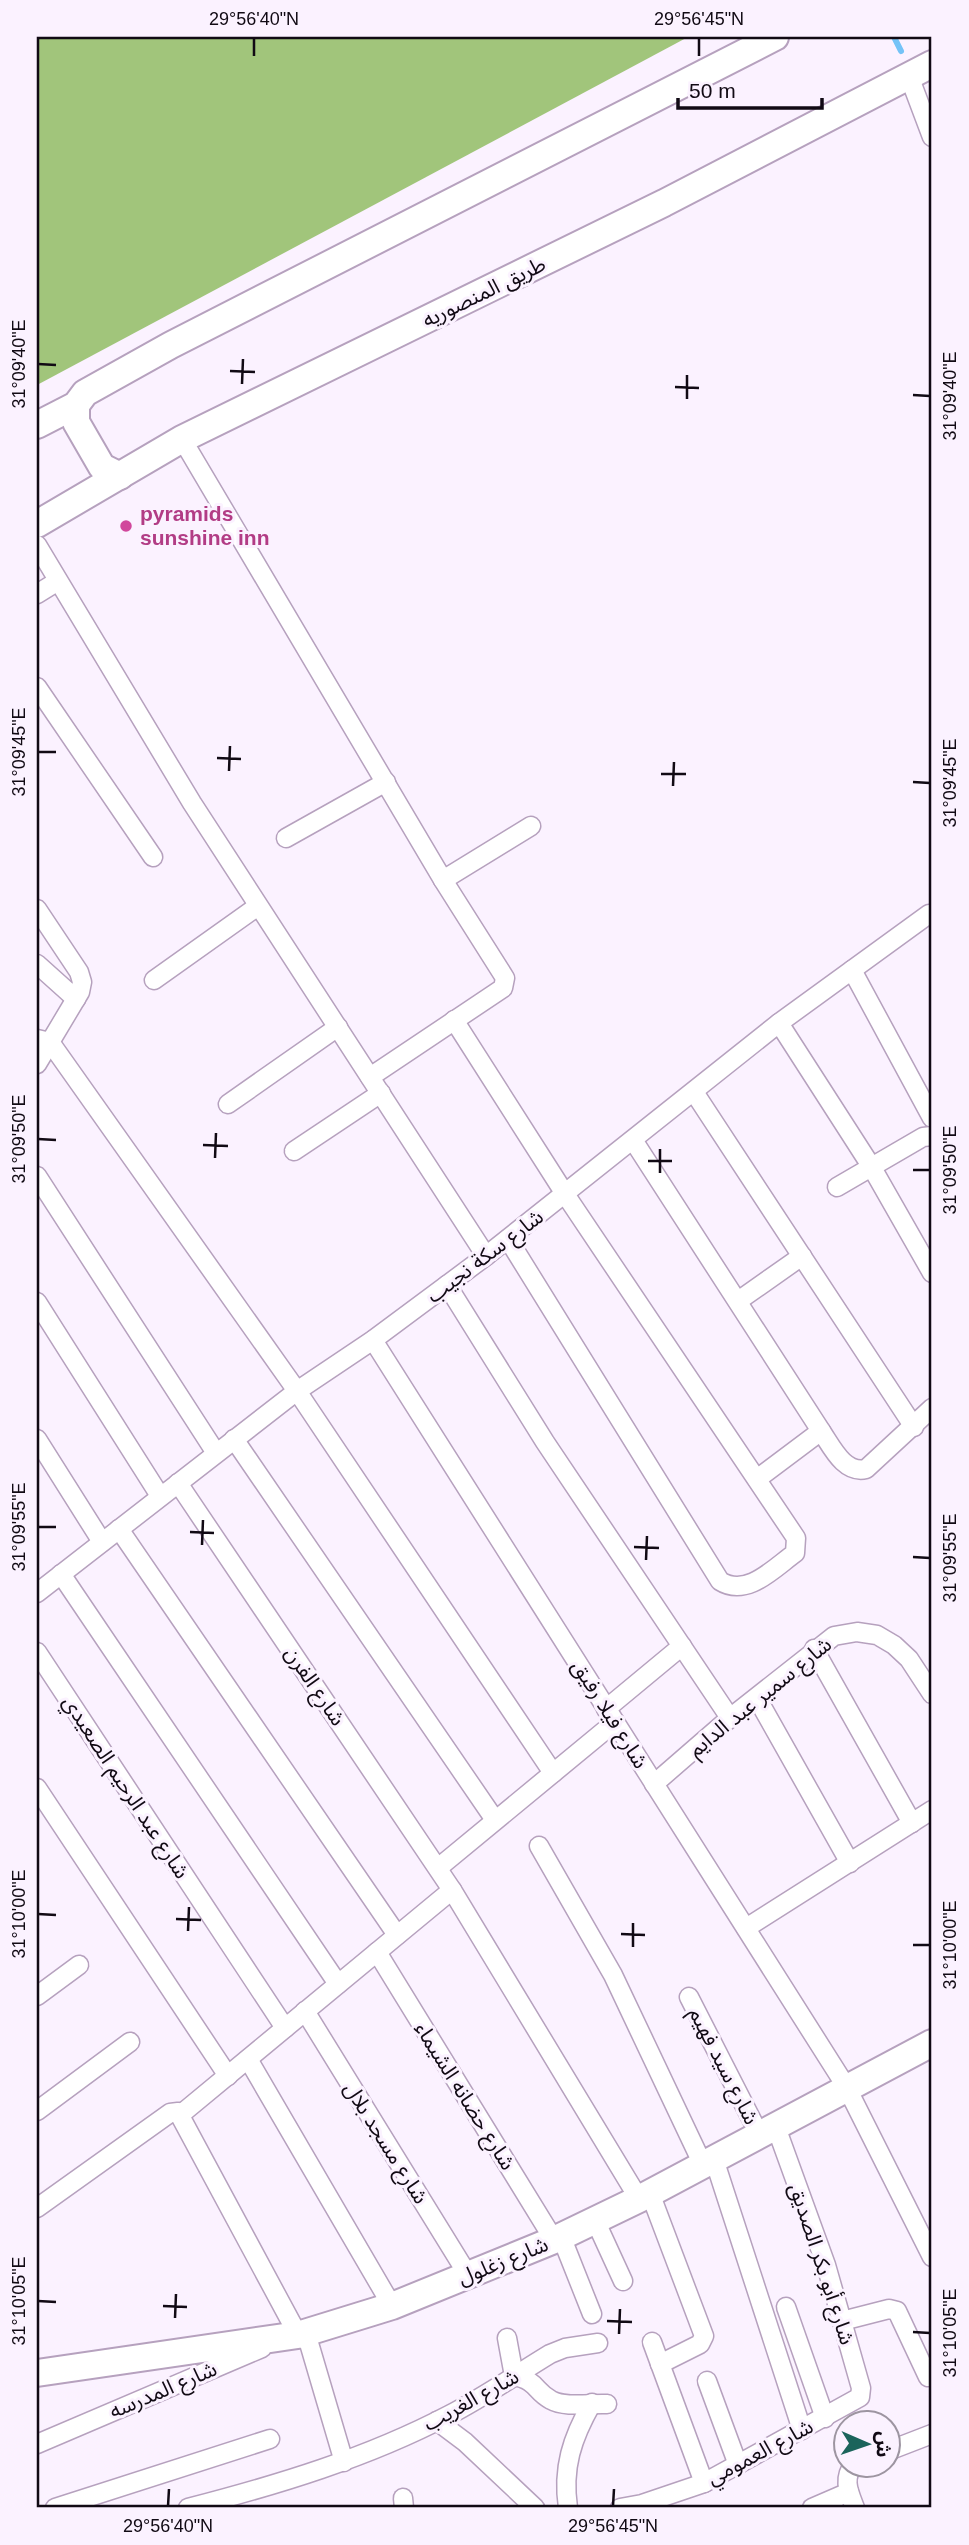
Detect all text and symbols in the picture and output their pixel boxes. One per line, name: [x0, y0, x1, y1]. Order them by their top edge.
text: 29°56'40"N: [209, 9, 299, 29]
text: 29°56'45"N: [654, 9, 744, 29]
scale bar: [678, 66, 822, 110]
text: 50 m: [689, 79, 736, 102]
street label: طريق المنصوريه: [418, 252, 550, 333]
text: 31°09'40"E: [9, 319, 29, 409]
text: 31°09'40"E: [940, 351, 960, 441]
place label: pyramids sunshine inn: [140, 502, 270, 549]
marker: pyramids sunshine inn: [118, 518, 134, 534]
text: 31°09'45"E: [9, 707, 29, 797]
text: 31°09'45"E: [940, 738, 960, 828]
text: 31°09'50"E: [9, 1094, 29, 1184]
text: 31°09'50"E: [940, 1125, 960, 1215]
street label: شارع سكة نجيب: [422, 1204, 550, 1310]
text: 31°09'55"E: [9, 1482, 29, 1572]
text: 31°09'55"E: [940, 1513, 960, 1603]
street label: شارع سمير عبد الدايم: [684, 1632, 838, 1764]
street label: شارع الفرن: [277, 1642, 350, 1732]
street label: شارع فيلا رفيق: [565, 1655, 653, 1774]
street label: شارع عبد الرحيم الصعيدي: [55, 1691, 194, 1885]
text: 31°10'00"E: [9, 1869, 29, 1959]
text: 31°10'00"E: [940, 1900, 960, 1990]
street label: شارع سيد فهيم: [682, 2004, 764, 2130]
street label: شارع حضانه الشيماء: [407, 2018, 520, 2176]
street label: شارع مسجد بلال: [336, 2078, 433, 2210]
street label: شارع أبو بكر الصديق: [782, 2180, 860, 2349]
street label: شارع زغلول: [454, 2232, 553, 2293]
text: 31°10'05"E: [9, 2256, 29, 2346]
text: 31°10'05"E: [940, 2288, 960, 2378]
street label: شارع المدرسه: [106, 2357, 221, 2426]
street label: شارع الغريب: [419, 2364, 524, 2439]
north arrow: [832, 2408, 902, 2478]
street label: شارع العمومي: [703, 2414, 819, 2493]
text: ش: [873, 2431, 894, 2458]
text: 29°56'40"N: [123, 2516, 213, 2536]
text: 29°56'45"N: [568, 2516, 658, 2536]

